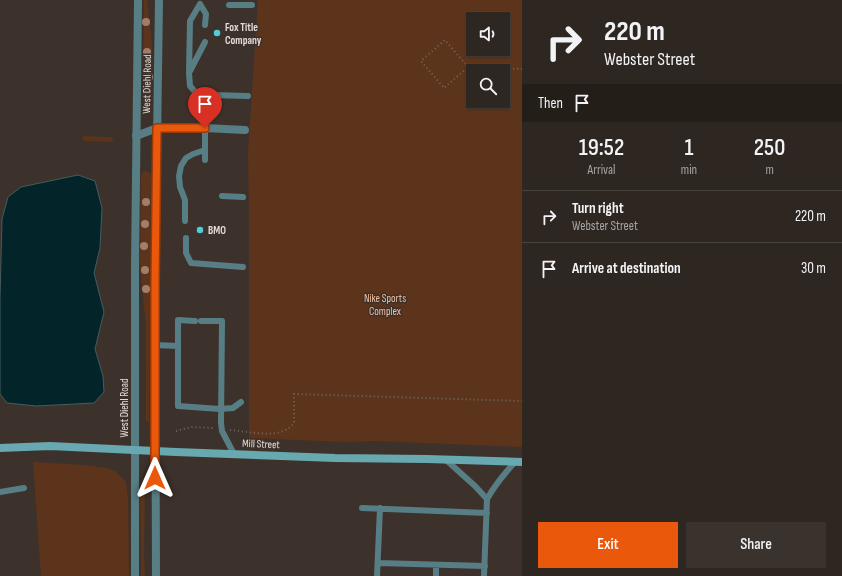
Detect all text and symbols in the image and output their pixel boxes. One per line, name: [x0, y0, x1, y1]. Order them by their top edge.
map controls: [466, 12, 510, 108]
button: sound: [466, 12, 510, 56]
text: 220 m: [604, 15, 665, 48]
icon: right: [538, 16, 590, 68]
place label: Fox Title Company: [225, 21, 262, 47]
marker: Fox Title Company: [212, 28, 222, 38]
text: Webster Street: [604, 49, 695, 70]
street label: West Diehl Road: [140, 54, 154, 114]
button: search: [466, 64, 510, 108]
pin: [188, 87, 222, 128]
icon: arrive: [571, 92, 593, 114]
icon: arrive: [194, 93, 216, 115]
text: Then: [538, 94, 563, 113]
text: 19:52: [579, 133, 624, 162]
text: 1: [684, 133, 693, 162]
text: 250: [754, 133, 785, 162]
text: Arrival: [587, 162, 615, 178]
text: min: [681, 162, 697, 178]
text: m: [765, 162, 774, 178]
text: Turn right: [572, 199, 624, 218]
icon: right: [538, 206, 560, 228]
text: 220 m: [795, 207, 826, 226]
text: Webster Street: [572, 218, 638, 234]
place label: BMO: [208, 224, 226, 237]
marker: BMO: [195, 225, 205, 235]
icon: arrive: [538, 258, 560, 280]
text: Arrive at destination: [572, 259, 681, 278]
text: 30 m: [801, 259, 826, 278]
park label: Nike Sports Complex: [364, 292, 406, 318]
street label: West Diehl Road: [118, 378, 131, 438]
street label: Mill Street: [242, 437, 281, 451]
position arrow: [134, 457, 176, 499]
button: Exit: [538, 522, 678, 568]
button: Share: [686, 522, 826, 568]

